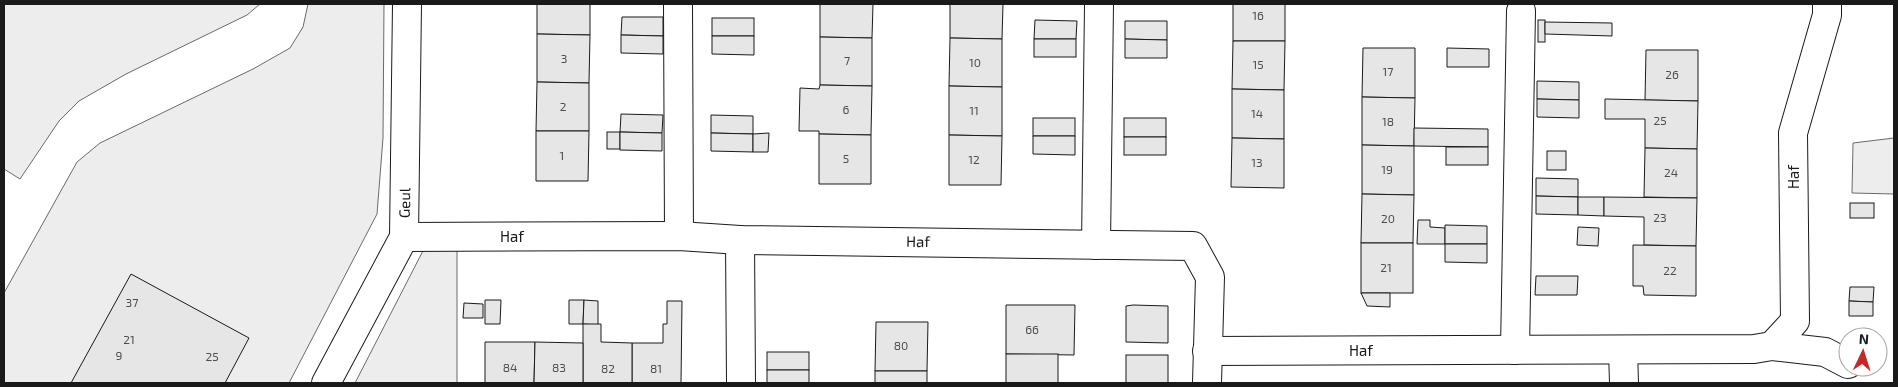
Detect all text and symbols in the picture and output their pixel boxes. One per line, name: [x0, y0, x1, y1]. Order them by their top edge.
house number: 16: [1252, 8, 1264, 22]
house number: 3: [561, 51, 567, 65]
house number: 7: [844, 53, 850, 67]
house number: 10: [969, 55, 981, 69]
house number: 15: [1252, 57, 1264, 71]
house number: 17: [1383, 64, 1393, 78]
house number: 26: [1665, 67, 1679, 81]
house number: 2: [560, 99, 567, 113]
house number: 6: [843, 102, 850, 116]
house number: 11: [969, 103, 979, 117]
house number: 14: [1251, 106, 1263, 120]
house number: 25: [1653, 113, 1667, 127]
house number: 18: [1382, 114, 1394, 128]
house number: 1: [560, 148, 564, 162]
house number: 5: [843, 151, 849, 165]
house number: 12: [968, 152, 980, 166]
house number: 13: [1251, 155, 1263, 169]
house number: 19: [1381, 162, 1393, 176]
house number: 24: [1664, 165, 1678, 179]
street label: Haf: [1784, 165, 1802, 189]
street label: Geul: [395, 187, 413, 218]
house number: 23: [1653, 210, 1667, 224]
house number: 20: [1381, 211, 1395, 225]
street label: Haf: [500, 227, 524, 245]
street label: Haf: [906, 232, 930, 250]
house number: 21: [1380, 260, 1392, 274]
house number: 22: [1663, 263, 1677, 277]
house number: 37: [126, 295, 138, 309]
house number: 66: [1025, 322, 1039, 336]
north arrow: [1838, 327, 1888, 377]
text: N: [1858, 330, 1870, 347]
house number: 21: [123, 332, 135, 346]
house number: 80: [894, 338, 908, 352]
street label: Haf: [1349, 341, 1373, 359]
house number: 9: [116, 348, 123, 362]
house number: 25: [205, 349, 219, 363]
house number: 84: [503, 360, 517, 374]
house number: 83: [552, 360, 566, 374]
house number: 82: [601, 361, 615, 375]
house number: 81: [650, 361, 662, 375]

